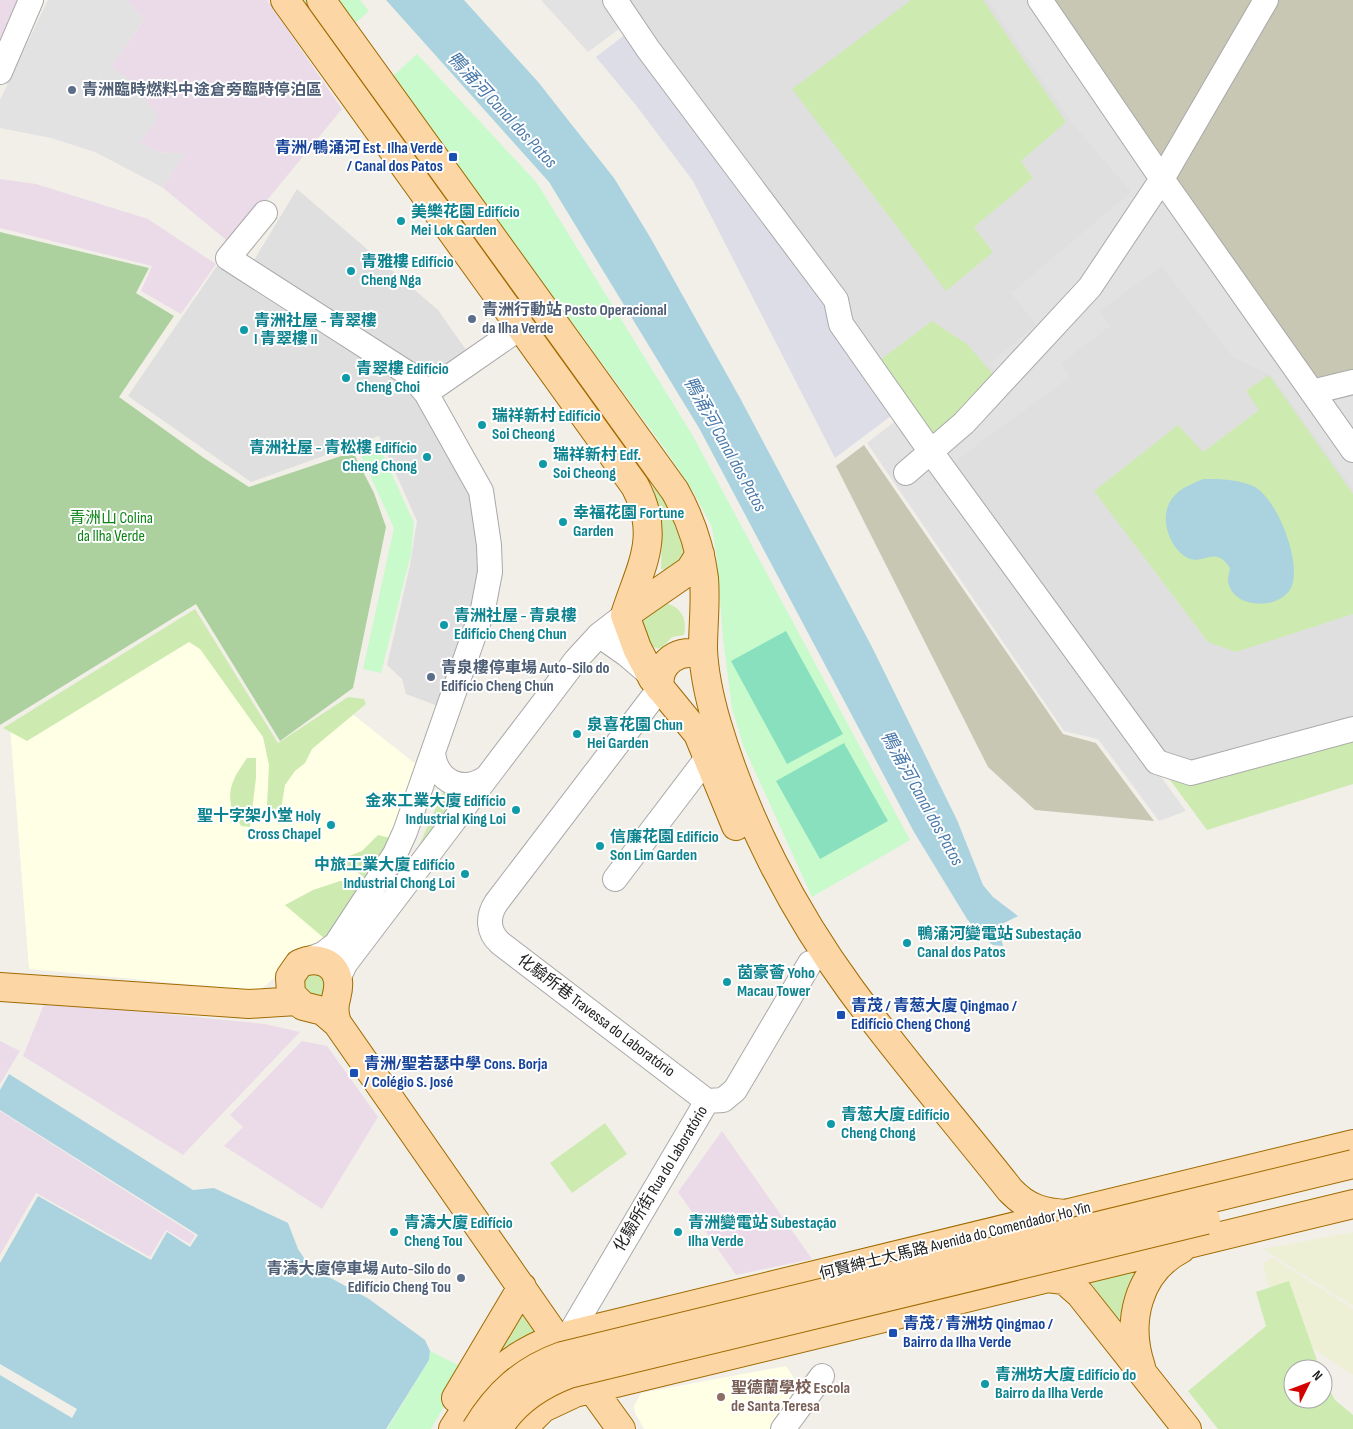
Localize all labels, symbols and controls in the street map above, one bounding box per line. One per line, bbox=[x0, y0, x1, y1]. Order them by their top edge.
water label: 鴨涌河 Canal dos Patos bbox=[443, 48, 562, 173]
place label: 青洲臨時燃料中途倉旁臨時停泊區 bbox=[82, 80, 322, 100]
marker: 青洲臨時燃料中途倉旁臨時停泊區 bbox=[66, 84, 78, 96]
place label: 青洲/鴨涌河 Est. Ilha Verde / Canal dos Patos bbox=[275, 139, 443, 176]
marker: 青洲/鴨涌河 Est. Ilha Verde / Canal dos Patos bbox=[447, 151, 459, 163]
place label: 美樂花園 Edifício Mei Lok Garden bbox=[411, 203, 520, 240]
marker: 美樂花園 Edifício Mei Lok Garden bbox=[395, 215, 407, 227]
place label: 青雅樓 Edifício Cheng Nga bbox=[361, 253, 454, 290]
marker: 青雅樓 Edifício Cheng Nga bbox=[345, 265, 357, 277]
place label: 青洲行動站 Posto Operacional da Ilha Verde bbox=[482, 301, 667, 338]
place label: 青洲社屋 - 青翠樓 I 青翠樓 II bbox=[254, 311, 377, 349]
marker: 青洲行動站 Posto Operacional da Ilha Verde bbox=[466, 313, 478, 325]
marker: 青洲社屋 - 青翠樓 I 青翠樓 II bbox=[238, 324, 250, 336]
place label: 青翠樓 Edifício Cheng Choi bbox=[356, 360, 449, 397]
marker: 青翠樓 Edifício Cheng Choi bbox=[340, 372, 352, 384]
water label: 鴨涌河 Canal dos Patos bbox=[679, 373, 771, 516]
place label: 瑞祥新村 Edifício Soi Cheong bbox=[492, 406, 601, 444]
marker: 瑞祥新村 Edifício Soi Cheong bbox=[476, 419, 488, 431]
place label: 青洲社屋 - 青松樓 Edifício Cheng Chong bbox=[249, 438, 417, 476]
place label: 瑞祥新村 Edf. Soi Cheong bbox=[553, 445, 641, 483]
marker: 青洲社屋 - 青松樓 Edifício Cheng Chong bbox=[421, 451, 433, 463]
marker: 瑞祥新村 Edf. Soi Cheong bbox=[537, 458, 549, 470]
place label: 幸福花園 Fortune Garden bbox=[573, 504, 684, 541]
park label: 青洲山 Colina da Ilha Verde bbox=[69, 509, 153, 546]
marker: 幸福花園 Fortune Garden bbox=[557, 516, 569, 528]
place label: 青洲社屋 - 青泉樓 Edifício Cheng Chun bbox=[454, 606, 577, 644]
marker: 青洲社屋 - 青泉樓 Edifício Cheng Chun bbox=[438, 619, 450, 631]
place label: 青泉樓停車場 Auto-Silo do Edifício Cheng Chun bbox=[441, 659, 609, 696]
marker: 青泉樓停車場 Auto-Silo do Edifício Cheng Chun bbox=[425, 671, 437, 683]
place label: 泉喜花園 Chun Hei Garden bbox=[587, 716, 683, 753]
water label: 鴨涌河 Canal dos Patos bbox=[876, 727, 968, 870]
marker: 泉喜花園 Chun Hei Garden bbox=[571, 728, 583, 740]
place label: 金來工業大廈 Edifício Industrial King Loi bbox=[365, 792, 506, 829]
marker: 金來工業大廈 Edifício Industrial King Loi bbox=[510, 804, 522, 816]
place label: 聖十字架小堂 Holy Cross Chapel bbox=[197, 807, 321, 844]
marker: 聖十字架小堂 Holy Cross Chapel bbox=[325, 819, 337, 831]
place label: 信廉花園 Edifício Son Lim Garden bbox=[610, 828, 719, 865]
marker: 信廉花園 Edifício Son Lim Garden bbox=[594, 840, 606, 852]
place label: 中旅工業大廈 Edifício Industrial Chong Loi bbox=[314, 856, 455, 893]
marker: 中旅工業大廈 Edifício Industrial Chong Loi bbox=[459, 868, 471, 880]
place label: 鴨涌河變電站 Subestação Canal dos Patos bbox=[917, 925, 1082, 962]
marker: 鴨涌河變電站 Subestação Canal dos Patos bbox=[901, 937, 913, 949]
street label: 化驗所巷 Travessa do Laboratório bbox=[514, 951, 678, 1081]
place label: 茵豪薈 Yoho Macau Tower bbox=[737, 963, 815, 1001]
marker: 茵豪薈 Yoho Macau Tower bbox=[721, 976, 733, 988]
place label: 青茂 / 青葱大廈 Qingmao / Edifício Cheng Chong bbox=[851, 997, 1018, 1034]
marker: 青茂 / 青葱大廈 Qingmao / Edifício Cheng Chong bbox=[835, 1009, 847, 1021]
place label: 青洲/聖若瑟中學 Cons. Borja / Colégio S. José bbox=[364, 1055, 548, 1092]
marker: 青洲/聖若瑟中學 Cons. Borja / Colégio S. José bbox=[348, 1067, 360, 1079]
street label: 化驗所街 Rua do Laboratório bbox=[610, 1103, 712, 1255]
place label: 青葱大廈 Edifício Cheng Chong bbox=[841, 1106, 950, 1143]
marker: 青葱大廈 Edifício Cheng Chong bbox=[825, 1118, 837, 1130]
street label: 何賢紳士大馬路 Avenida do Comendador Ho Yin bbox=[817, 1198, 1093, 1284]
place label: 青濤大廈 Edifício Cheng Tou bbox=[404, 1214, 513, 1251]
place label: 青洲變電站 Subestação Ilha Verde bbox=[688, 1214, 837, 1251]
marker: 青濤大廈 Edifício Cheng Tou bbox=[388, 1226, 400, 1238]
marker: 青洲變電站 Subestação Ilha Verde bbox=[672, 1226, 684, 1238]
place label: 青濤大廈停車場 Auto-Silo do Edifício Cheng Tou bbox=[267, 1260, 451, 1297]
marker: 青濤大廈停車場 Auto-Silo do Edifício Cheng Tou bbox=[455, 1272, 467, 1284]
place label: 青茂 / 青洲坊 Qingmao / Bairro da Ilha Verde bbox=[903, 1315, 1054, 1352]
marker: 青茂 / 青洲坊 Qingmao / Bairro da Ilha Verde bbox=[887, 1327, 899, 1339]
north arrow bbox=[1283, 1359, 1333, 1409]
place label: 青洲坊大廈 Edifício do Bairro da Ilha Verde bbox=[995, 1366, 1136, 1403]
text: N bbox=[1308, 1367, 1326, 1384]
place label: 聖德蘭學校 Escola de Santa Teresa bbox=[731, 1378, 850, 1416]
marker: 青洲坊大廈 Edifício do Bairro da Ilha Verde bbox=[979, 1378, 991, 1390]
marker: 聖德蘭學校 Escola de Santa Teresa bbox=[715, 1391, 727, 1403]

